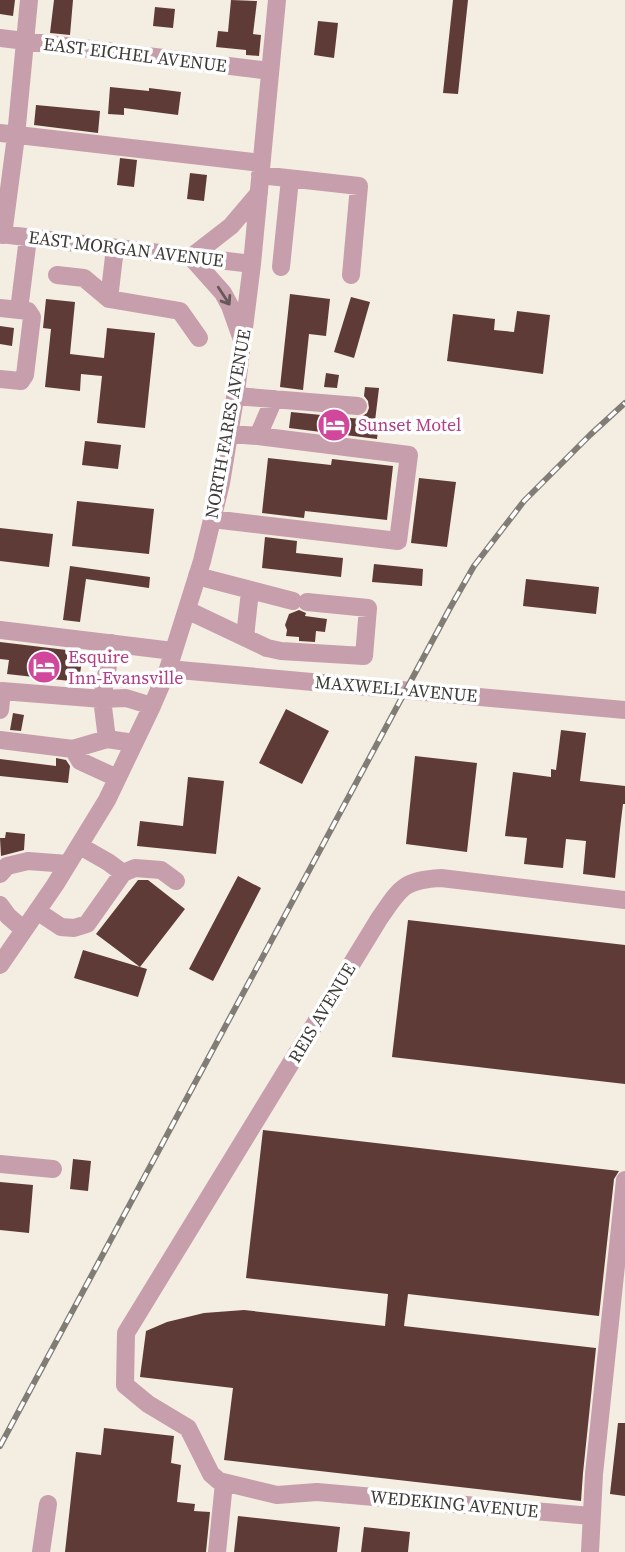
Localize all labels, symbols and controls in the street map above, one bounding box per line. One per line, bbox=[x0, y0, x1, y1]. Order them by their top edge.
street label: EAST EICHEL AVENUE bbox=[42, 31, 228, 78]
street label: EAST MORGAN AVENUE bbox=[27, 224, 225, 273]
one-way arrow bbox=[216, 286, 231, 305]
street label: NORTH FARES AVENUE bbox=[199, 327, 257, 521]
hotel icon: Sunset Motel bbox=[315, 406, 353, 444]
place label: Sunset Motel bbox=[358, 412, 461, 437]
place label: Esquire Inn-Evansville bbox=[68, 644, 184, 690]
hotel icon: Esquire Inn-Evansville bbox=[25, 648, 63, 686]
street label: MAXWELL AVENUE bbox=[314, 669, 478, 708]
street label: REIS AVENUE bbox=[282, 958, 361, 1067]
street label: WEDEKING AVENUE bbox=[369, 1484, 539, 1523]

